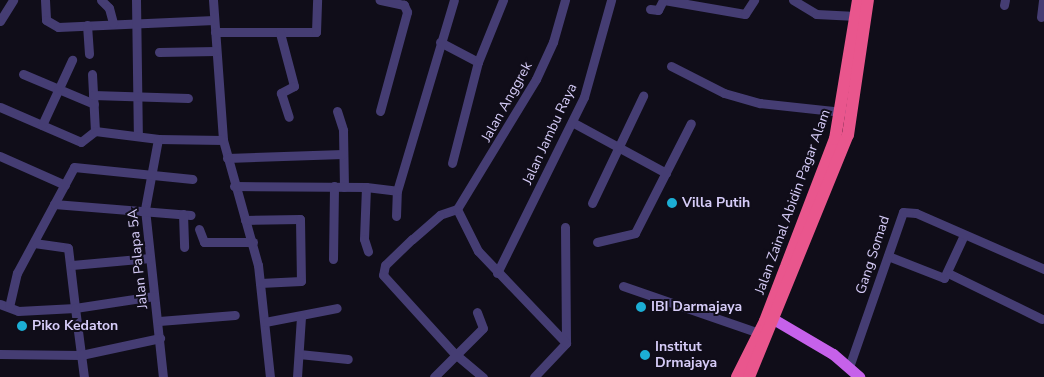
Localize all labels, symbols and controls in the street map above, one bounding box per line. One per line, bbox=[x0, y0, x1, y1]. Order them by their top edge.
street label: Jalan Anggrek bbox=[478, 59, 536, 145]
street label: Jalan Jambu Raya bbox=[519, 81, 581, 187]
street label: Jalan Zainal Abidin Pagar Alam bbox=[752, 107, 834, 297]
place label: Villa Putih bbox=[682, 195, 750, 211]
marker: Villa Putih bbox=[666, 197, 678, 209]
street label: Jalan Palapa 5A bbox=[124, 208, 152, 310]
street label: Gang Somad bbox=[852, 214, 894, 296]
place label: IBI Darmajaya bbox=[651, 299, 742, 315]
marker: IBI Darmajaya bbox=[635, 301, 647, 313]
place label: Piko Kedaton bbox=[32, 318, 118, 334]
marker: Piko Kedaton bbox=[16, 320, 28, 332]
place label: Institut Drmajaya bbox=[655, 339, 717, 372]
marker: Institut Drmajaya bbox=[639, 349, 651, 361]

